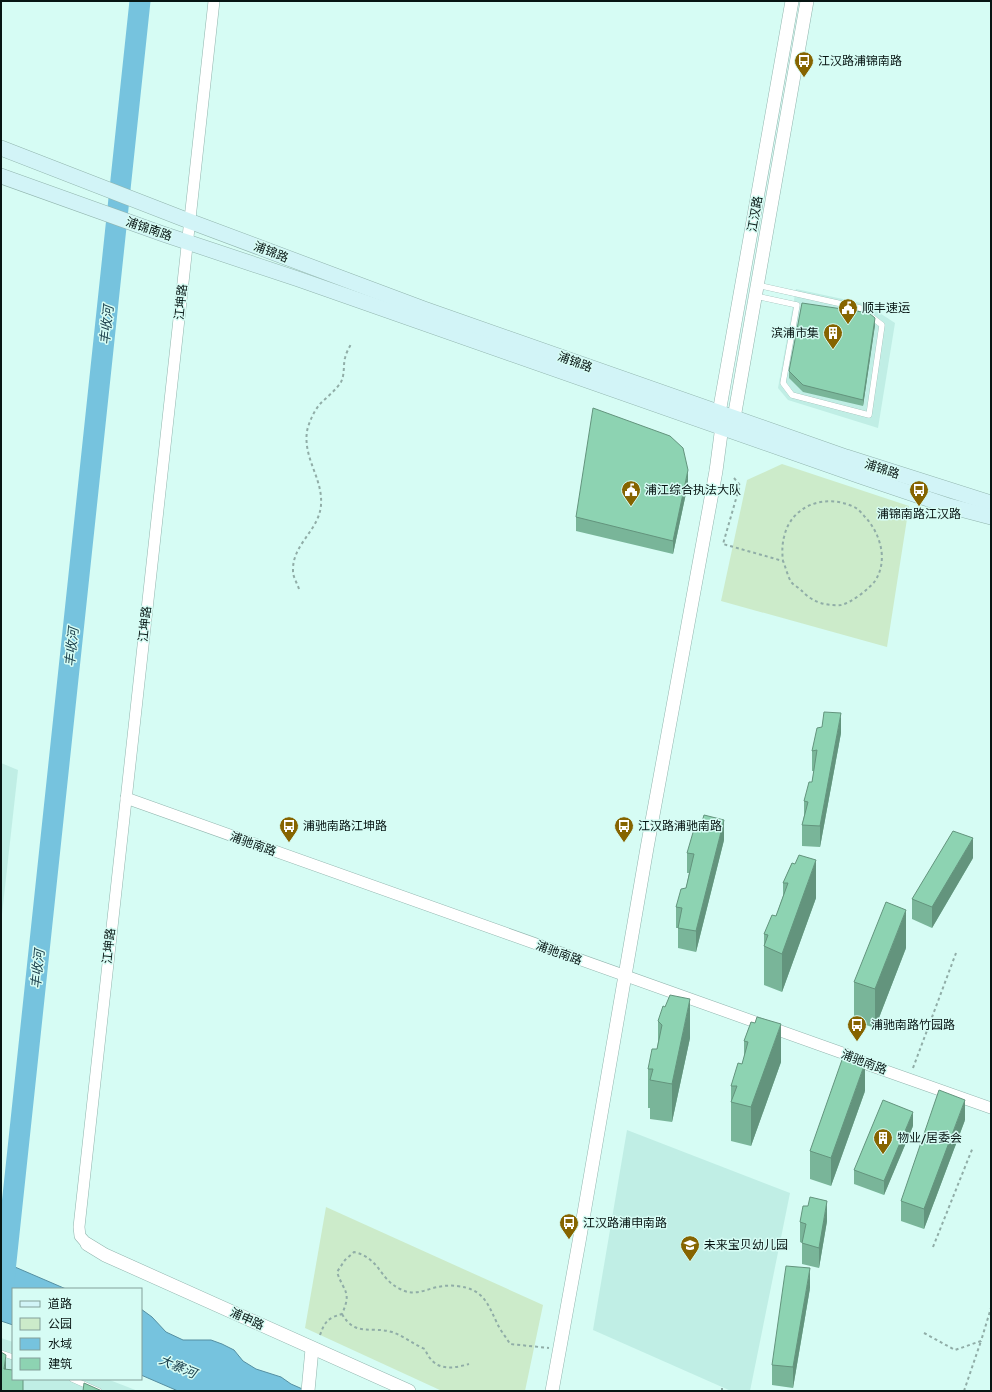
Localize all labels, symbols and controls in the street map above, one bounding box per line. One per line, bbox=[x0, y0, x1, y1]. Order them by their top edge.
bus stop icon: 江汉路浦锦南路 bbox=[793, 50, 815, 78]
place label: 江汉路浦锦南路 bbox=[818, 54, 902, 69]
street label: 江汉路 bbox=[745, 195, 766, 233]
street label: 浦锦南路 bbox=[124, 215, 174, 244]
street label: 浦锦路 bbox=[251, 239, 290, 266]
street label: 江坤路 bbox=[172, 283, 191, 321]
public building icon: 顺丰速运 bbox=[837, 297, 859, 325]
place label: 顺丰速运 bbox=[862, 301, 910, 316]
water label: 丰收河 bbox=[97, 302, 117, 345]
building icon: 滨浦市集 bbox=[822, 322, 844, 350]
place label: 滨浦市集 bbox=[771, 326, 819, 341]
street label: 浦锦路 bbox=[555, 349, 594, 376]
street label: 浦锦路 bbox=[862, 457, 901, 482]
public building icon: 浦江综合执法大队 bbox=[620, 479, 642, 507]
bus stop icon: 浦锦南路江汉路 bbox=[908, 479, 930, 507]
place label: 浦江综合执法大队 bbox=[645, 483, 741, 498]
place label: 浦锦南路江汉路 bbox=[877, 507, 961, 522]
street label: 江坤路 bbox=[136, 605, 155, 643]
water label: 丰收河 bbox=[62, 624, 82, 667]
bus stop icon: 浦驰南路江坤路 bbox=[278, 815, 300, 843]
bus stop icon: 江汉路浦驰南路 bbox=[613, 815, 635, 843]
place label: 浦驰南路江坤路 bbox=[303, 819, 387, 834]
place label: 江汉路浦驰南路 bbox=[638, 819, 722, 834]
street label: 浦驰南路 bbox=[228, 829, 278, 860]
street label: 江坤路 bbox=[100, 927, 119, 965]
street label: 浦驰南路 bbox=[534, 938, 584, 969]
water label: 丰收河 bbox=[28, 946, 48, 989]
bus stop icon: 浦驰南路竹园路 bbox=[846, 1014, 868, 1042]
place label: 浦驰南路竹园路 bbox=[871, 1018, 955, 1033]
street label: 浦驰南路 bbox=[839, 1047, 889, 1078]
building icon: 物业/居委会 bbox=[872, 1127, 894, 1155]
place label: 物业/居委会 bbox=[897, 1131, 962, 1146]
bus stop icon: 江汉路浦申南路 bbox=[558, 1212, 580, 1240]
place label: 江汉路浦申南路 bbox=[583, 1216, 667, 1231]
school or university icon: 未来宝贝幼儿园 bbox=[679, 1234, 701, 1262]
place label: 未来宝贝幼儿园 bbox=[704, 1238, 788, 1253]
legend bbox=[12, 1288, 142, 1380]
text: 道路 bbox=[48, 1297, 72, 1312]
street label: 浦申路 bbox=[227, 1305, 266, 1334]
text: 公园 bbox=[48, 1317, 72, 1332]
text: 水域 bbox=[48, 1337, 72, 1352]
water label: 大寨河 bbox=[157, 1352, 201, 1383]
text: 建筑 bbox=[48, 1357, 72, 1372]

